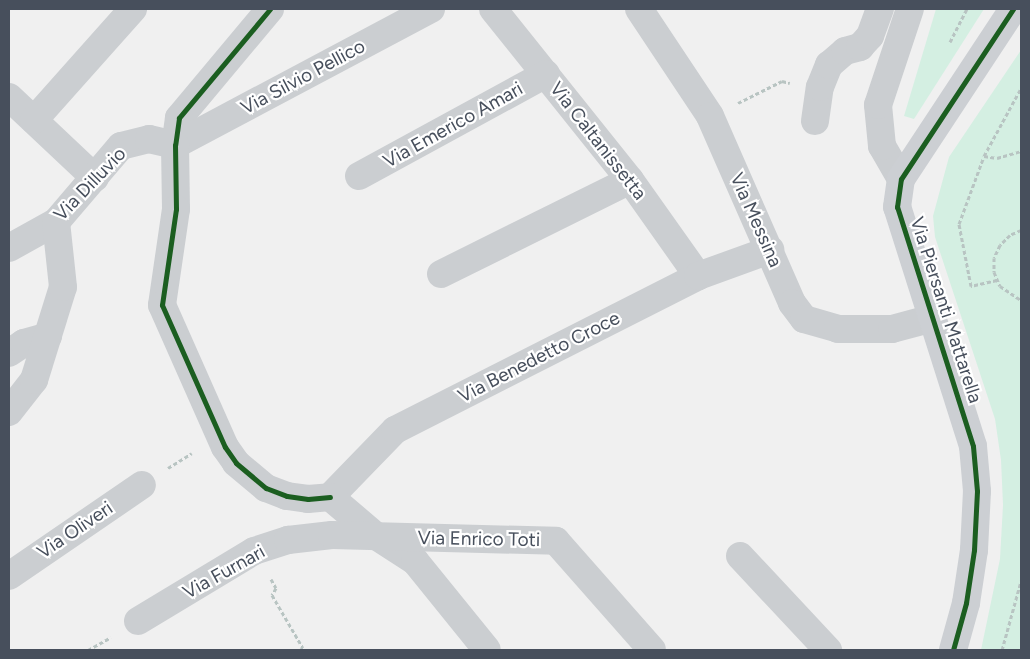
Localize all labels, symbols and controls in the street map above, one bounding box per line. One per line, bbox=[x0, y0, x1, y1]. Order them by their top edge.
street label: Via Silvio Pellico bbox=[237, 35, 369, 119]
street label: Via Emerico Amari bbox=[379, 77, 527, 173]
street label: Via Caltanissetta bbox=[545, 77, 651, 205]
street label: Via Dilluvio bbox=[49, 142, 131, 226]
street label: Via Messina bbox=[725, 169, 787, 271]
street label: Via Piersanti Mattarella bbox=[905, 214, 987, 406]
street label: Via Benedetto Croce bbox=[454, 306, 624, 408]
street label: Via Oliveri bbox=[33, 496, 117, 564]
street label: Via Enrico Toti bbox=[418, 527, 540, 551]
street label: Via Furnari bbox=[179, 540, 269, 604]

